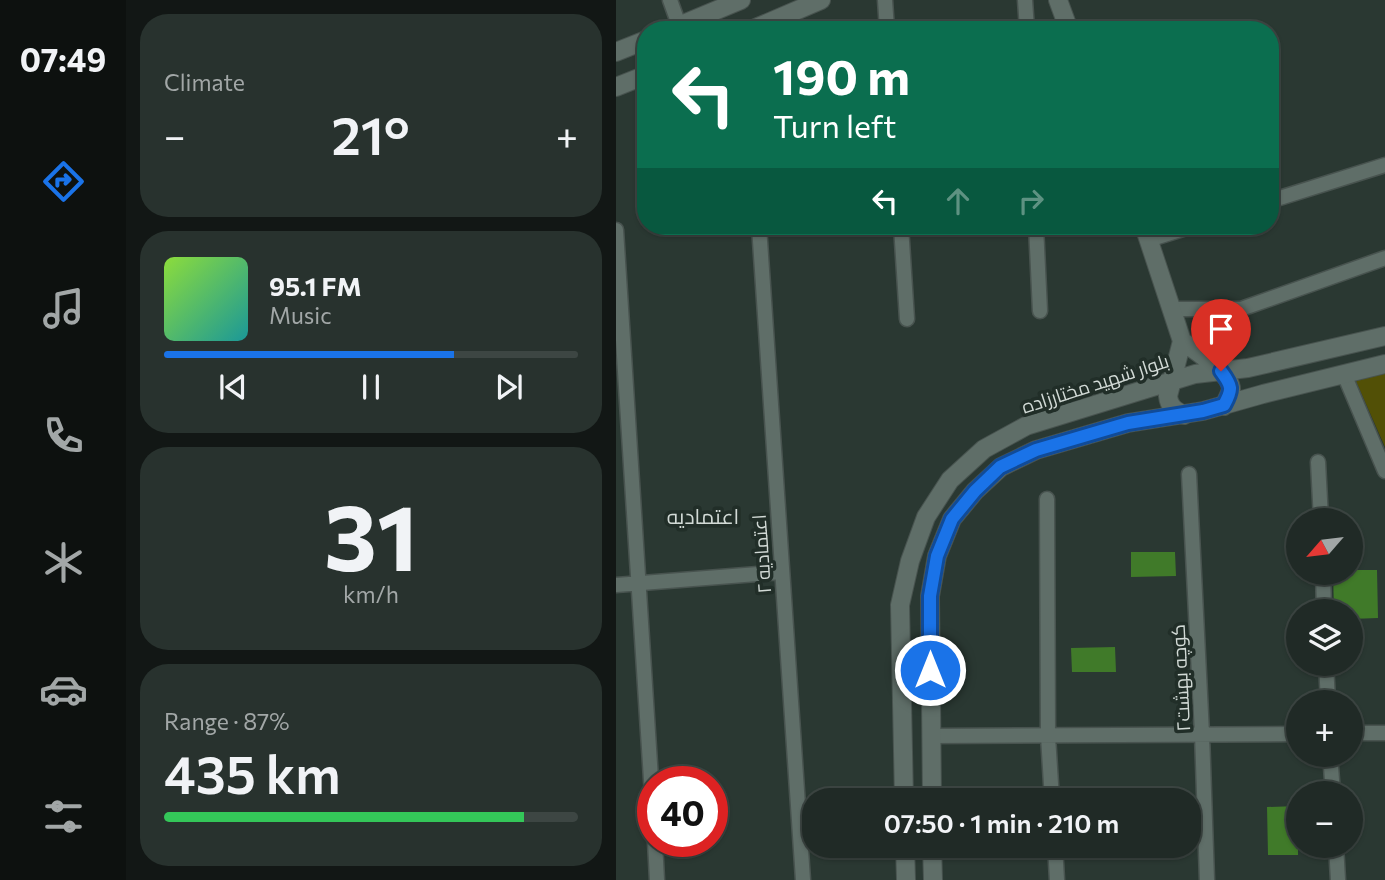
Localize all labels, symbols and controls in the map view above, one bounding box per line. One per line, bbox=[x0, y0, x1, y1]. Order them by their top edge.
text: 07:49 bbox=[20, 39, 106, 79]
text: 190 m bbox=[773, 45, 910, 105]
icon: left bbox=[658, 49, 749, 140]
text: Climate bbox=[164, 68, 245, 96]
text: 21° bbox=[331, 102, 410, 166]
text: Turn left bbox=[773, 105, 897, 145]
text: − bbox=[164, 111, 186, 158]
text: + bbox=[556, 111, 578, 158]
icon: directions bbox=[39, 157, 88, 206]
icon: left bbox=[866, 182, 904, 220]
icon: ahead bbox=[939, 182, 977, 220]
icon: right bbox=[1012, 182, 1050, 220]
text: 95.1 FM bbox=[269, 270, 362, 301]
icon: music bbox=[39, 284, 88, 333]
pin bbox=[1191, 299, 1251, 371]
text: Music bbox=[269, 301, 332, 329]
icon: arrive bbox=[1202, 310, 1240, 348]
street label: بلوار شهید مختارزاده bbox=[1018, 348, 1172, 419]
icon: previous bbox=[214, 368, 252, 406]
icon: pause bbox=[352, 368, 390, 406]
icon: next bbox=[490, 368, 528, 406]
icon: phone bbox=[39, 411, 88, 460]
text: 31 bbox=[324, 478, 418, 590]
district label: اعتمادیه bbox=[667, 503, 739, 528]
north arrow bbox=[1286, 508, 1363, 584]
map controls bbox=[1286, 508, 1363, 858]
street label: اعتمادیه ۲ bbox=[747, 514, 775, 594]
icon: climate bbox=[39, 538, 88, 587]
text: km/h bbox=[343, 580, 399, 608]
button: layers bbox=[1286, 599, 1363, 676]
street label: کوچه بهشت۲ bbox=[1166, 624, 1196, 732]
position arrow bbox=[893, 633, 967, 707]
icon: car bbox=[39, 665, 88, 714]
button: + bbox=[1286, 690, 1363, 767]
text: Range · 87% bbox=[164, 707, 289, 735]
text: 435 km bbox=[164, 741, 341, 805]
speed limit sign: 40 bbox=[637, 766, 728, 857]
button: − bbox=[1286, 781, 1363, 858]
icon: filters bbox=[39, 792, 88, 841]
text: 07:50 · 1 min · 210 m bbox=[884, 807, 1119, 838]

